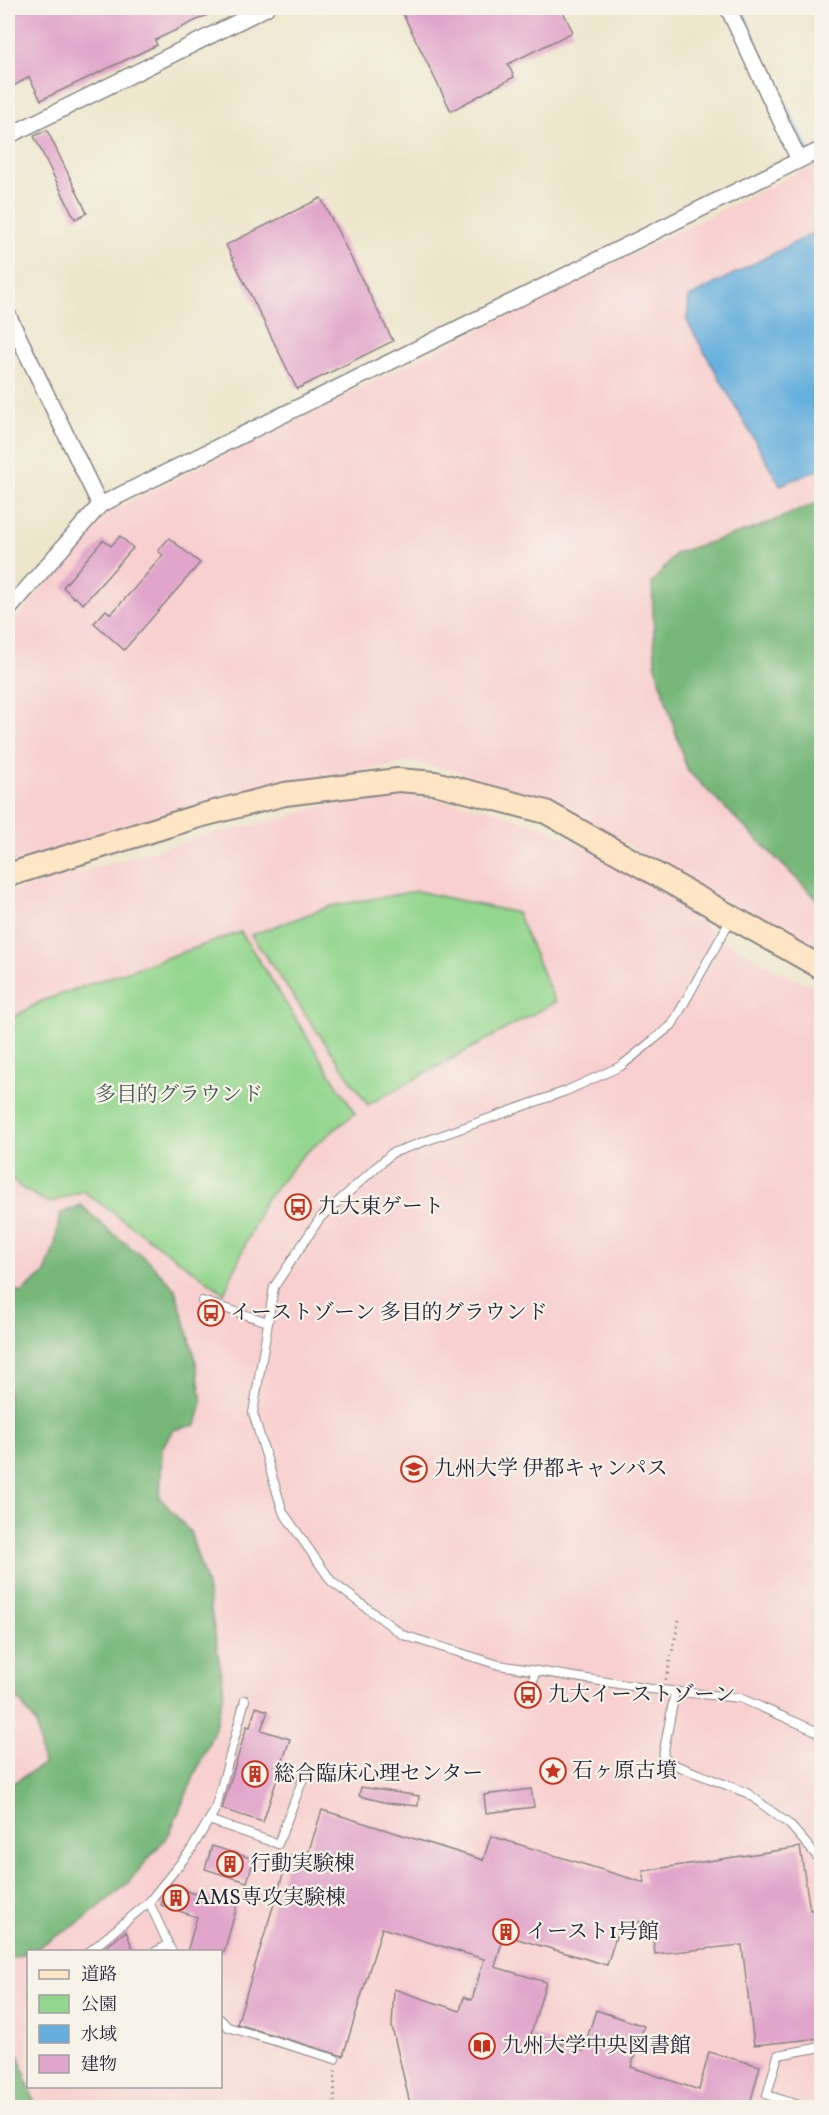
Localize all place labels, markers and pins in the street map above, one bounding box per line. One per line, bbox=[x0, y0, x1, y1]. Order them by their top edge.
bus stop icon: 九大東ゲート bbox=[283, 1192, 313, 1222]
place label: 九大東ゲート bbox=[318, 1193, 444, 1222]
bus stop icon: イーストゾーン 多目的グラウンド bbox=[196, 1298, 226, 1328]
place label: イーストゾーン 多目的グラウンド bbox=[230, 1299, 548, 1328]
school or university icon: 九州大学 伊都キャンパス bbox=[399, 1454, 429, 1484]
place label: 九州大学 伊都キャンパス bbox=[434, 1455, 668, 1484]
bus stop icon: 九大イーストゾーン bbox=[513, 1680, 543, 1710]
place label: 九大イーストゾーン bbox=[548, 1681, 736, 1710]
place icon: 石ヶ原古墳 bbox=[538, 1756, 568, 1786]
place label: 石ヶ原古墳 bbox=[572, 1757, 677, 1786]
building icon: 総合臨床心理センター bbox=[240, 1759, 270, 1789]
place label: 総合臨床心理センター bbox=[274, 1760, 483, 1789]
building icon: 行動実験棟 bbox=[215, 1849, 245, 1879]
place label: 行動実験棟 bbox=[250, 1850, 355, 1879]
building icon: AMS専攻実験棟 bbox=[161, 1883, 191, 1913]
place label: AMS専攻実験棟 bbox=[195, 1884, 346, 1913]
building icon: イースト1号館 bbox=[491, 1917, 521, 1947]
place label: イースト1号館 bbox=[526, 1918, 659, 1947]
library icon: 九州大学中央図書館 bbox=[467, 2031, 497, 2061]
place label: 九州大学中央図書館 bbox=[502, 2032, 691, 2061]

